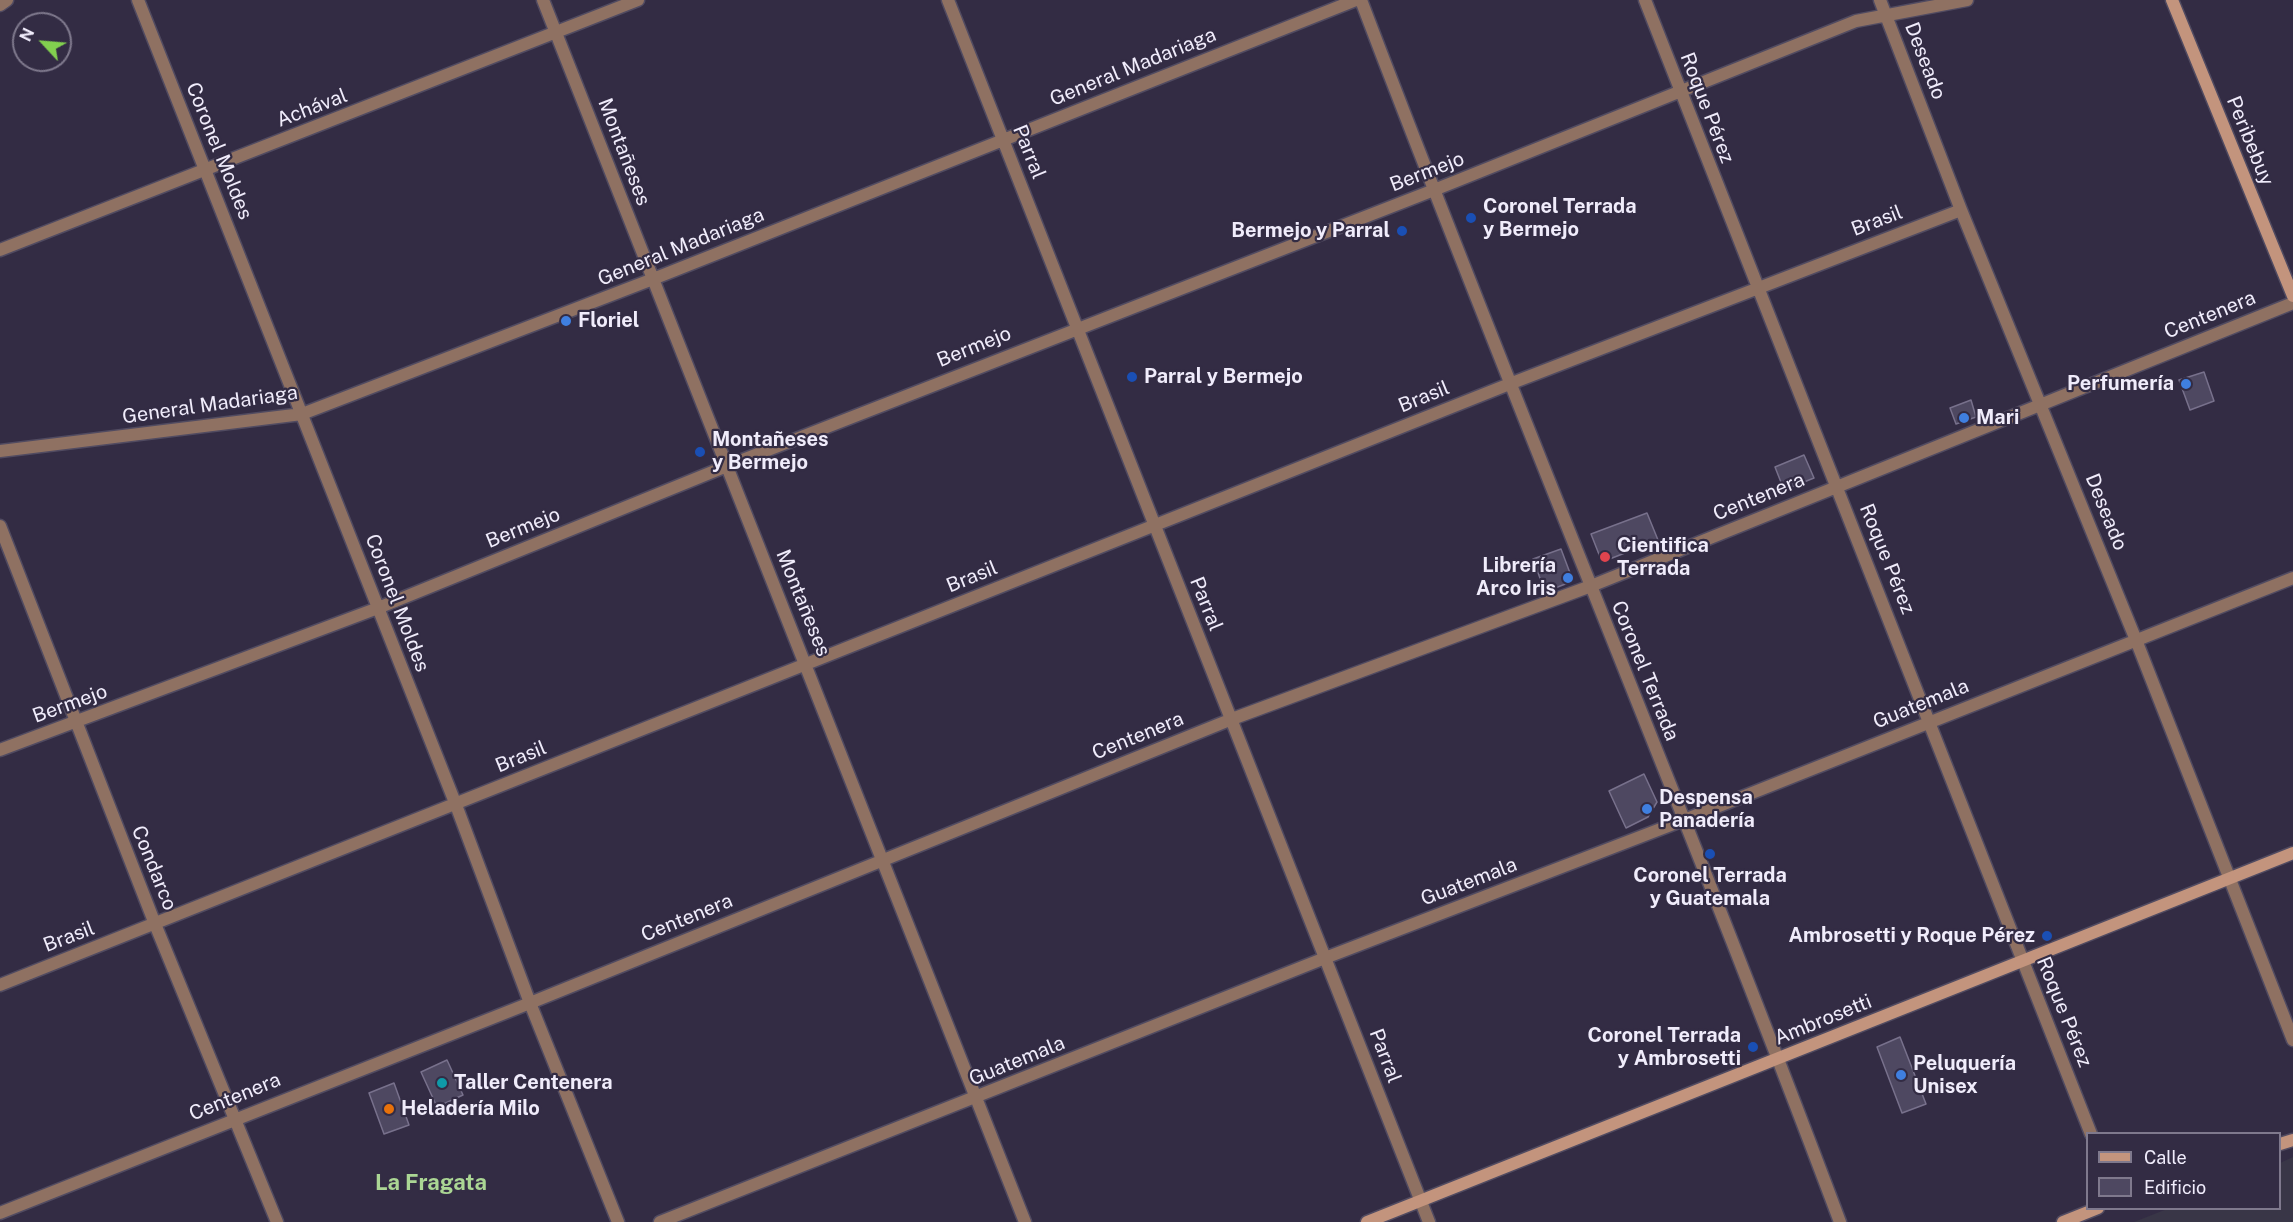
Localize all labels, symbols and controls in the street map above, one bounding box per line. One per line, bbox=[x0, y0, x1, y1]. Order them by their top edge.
north arrow bbox=[12, 12, 72, 72]
street label: Deseado bbox=[1899, 19, 1951, 103]
street label: General Madariaga bbox=[1046, 23, 1220, 111]
text: N bbox=[16, 25, 38, 45]
street label: Roque Pérez bbox=[1675, 49, 1739, 167]
street label: Coronel Moldes bbox=[181, 79, 257, 223]
street label: Achával bbox=[273, 84, 351, 132]
street label: Peribebuy bbox=[2221, 93, 2279, 189]
street label: Montañeses bbox=[593, 95, 655, 209]
street label: Parral bbox=[1007, 122, 1051, 182]
street label: Bermejo bbox=[1386, 147, 1468, 197]
place label: Coronel Terrada y Bermejo bbox=[1483, 195, 1637, 242]
street label: Brasil bbox=[1848, 200, 1906, 242]
street label: General Madariaga bbox=[594, 203, 768, 291]
marker: Coronel Terrada y Bermejo bbox=[1464, 211, 1478, 225]
place label: Bermejo y Parral bbox=[1231, 219, 1390, 243]
marker: Bermejo y Parral bbox=[1395, 224, 1409, 238]
street label: Centenera bbox=[2161, 286, 2259, 344]
place label: Floriel bbox=[578, 309, 639, 333]
marker: Floriel bbox=[559, 314, 573, 328]
street label: Bermejo bbox=[933, 321, 1015, 373]
place label: Parral y Bermejo bbox=[1144, 365, 1303, 389]
marker: Parral y Bermejo bbox=[1125, 370, 1139, 384]
place label: Perfumería bbox=[2067, 372, 2174, 396]
street label: Brasil bbox=[1395, 376, 1453, 418]
marker: Perfumería bbox=[2179, 377, 2193, 391]
street label: General Madariaga bbox=[121, 381, 299, 429]
place label: Mari bbox=[1976, 406, 2019, 430]
marker: Mari bbox=[1957, 411, 1971, 425]
place label: Montañeses y Bermejo bbox=[712, 428, 829, 475]
marker: Montañeses y Bermejo bbox=[693, 445, 707, 459]
street label: Centenera bbox=[1710, 468, 1808, 526]
street label: Deseado bbox=[2080, 470, 2132, 554]
street label: Roque Pérez bbox=[1854, 501, 1920, 617]
street label: Bermejo bbox=[482, 502, 564, 554]
street label: Coronel Moldes bbox=[360, 531, 434, 675]
place label: Cientifica Terrada bbox=[1617, 534, 1709, 581]
street label: Montañeses bbox=[771, 546, 835, 660]
marker: Cientifica Terrada bbox=[1598, 550, 1612, 564]
place label: Librería Arco Iris bbox=[1476, 554, 1556, 601]
street label: Brasil bbox=[943, 556, 1001, 598]
marker: Librería Arco Iris bbox=[1561, 571, 1575, 585]
street label: Parral bbox=[1184, 574, 1228, 634]
street label: Coronel Terrada bbox=[1606, 597, 1684, 745]
street label: Guatemala bbox=[1870, 674, 1972, 734]
street label: Bermejo bbox=[29, 679, 111, 729]
street label: Centenera bbox=[1089, 707, 1187, 765]
street label: Brasil bbox=[492, 736, 550, 778]
place label: Despensa Panadería bbox=[1659, 786, 1755, 833]
marker: Despensa Panadería bbox=[1640, 802, 1654, 816]
street label: Condarco bbox=[126, 822, 182, 914]
marker: Coronel Terrada y Guatemala bbox=[1703, 847, 1717, 861]
street label: Guatemala bbox=[1418, 853, 1520, 911]
place label: Coronel Terrada y Guatemala bbox=[1633, 864, 1787, 911]
street label: Centenera bbox=[638, 889, 736, 947]
street label: Brasil bbox=[40, 916, 98, 958]
place label: Ambrosetti y Roque Pérez bbox=[1789, 924, 2035, 948]
marker: Ambrosetti y Roque Pérez bbox=[2040, 929, 2054, 943]
street label: Roque Pérez bbox=[2031, 954, 2097, 1070]
street label: Ambrosetti bbox=[1771, 990, 1875, 1050]
place label: Coronel Terrada y Ambrosetti bbox=[1587, 1024, 1741, 1071]
street label: Parral bbox=[1364, 1026, 1406, 1086]
street label: Guatemala bbox=[966, 1031, 1068, 1091]
marker: Coronel Terrada y Ambrosetti bbox=[1746, 1040, 1760, 1054]
place label: Peluquería Unisex bbox=[1913, 1052, 2016, 1099]
street label: Centenera bbox=[186, 1068, 284, 1126]
marker: Peluquería Unisex bbox=[1894, 1068, 1908, 1082]
place label: Taller Centenera bbox=[454, 1071, 613, 1095]
marker: Taller Centenera bbox=[435, 1076, 449, 1090]
place label: Heladería Milo bbox=[401, 1097, 540, 1121]
marker: Heladería Milo bbox=[382, 1102, 396, 1116]
legend bbox=[2086, 1132, 2281, 1210]
text: Calle bbox=[2144, 1147, 2187, 1168]
district label: La Fragata bbox=[375, 1170, 487, 1196]
text: Edificio bbox=[2144, 1177, 2206, 1198]

